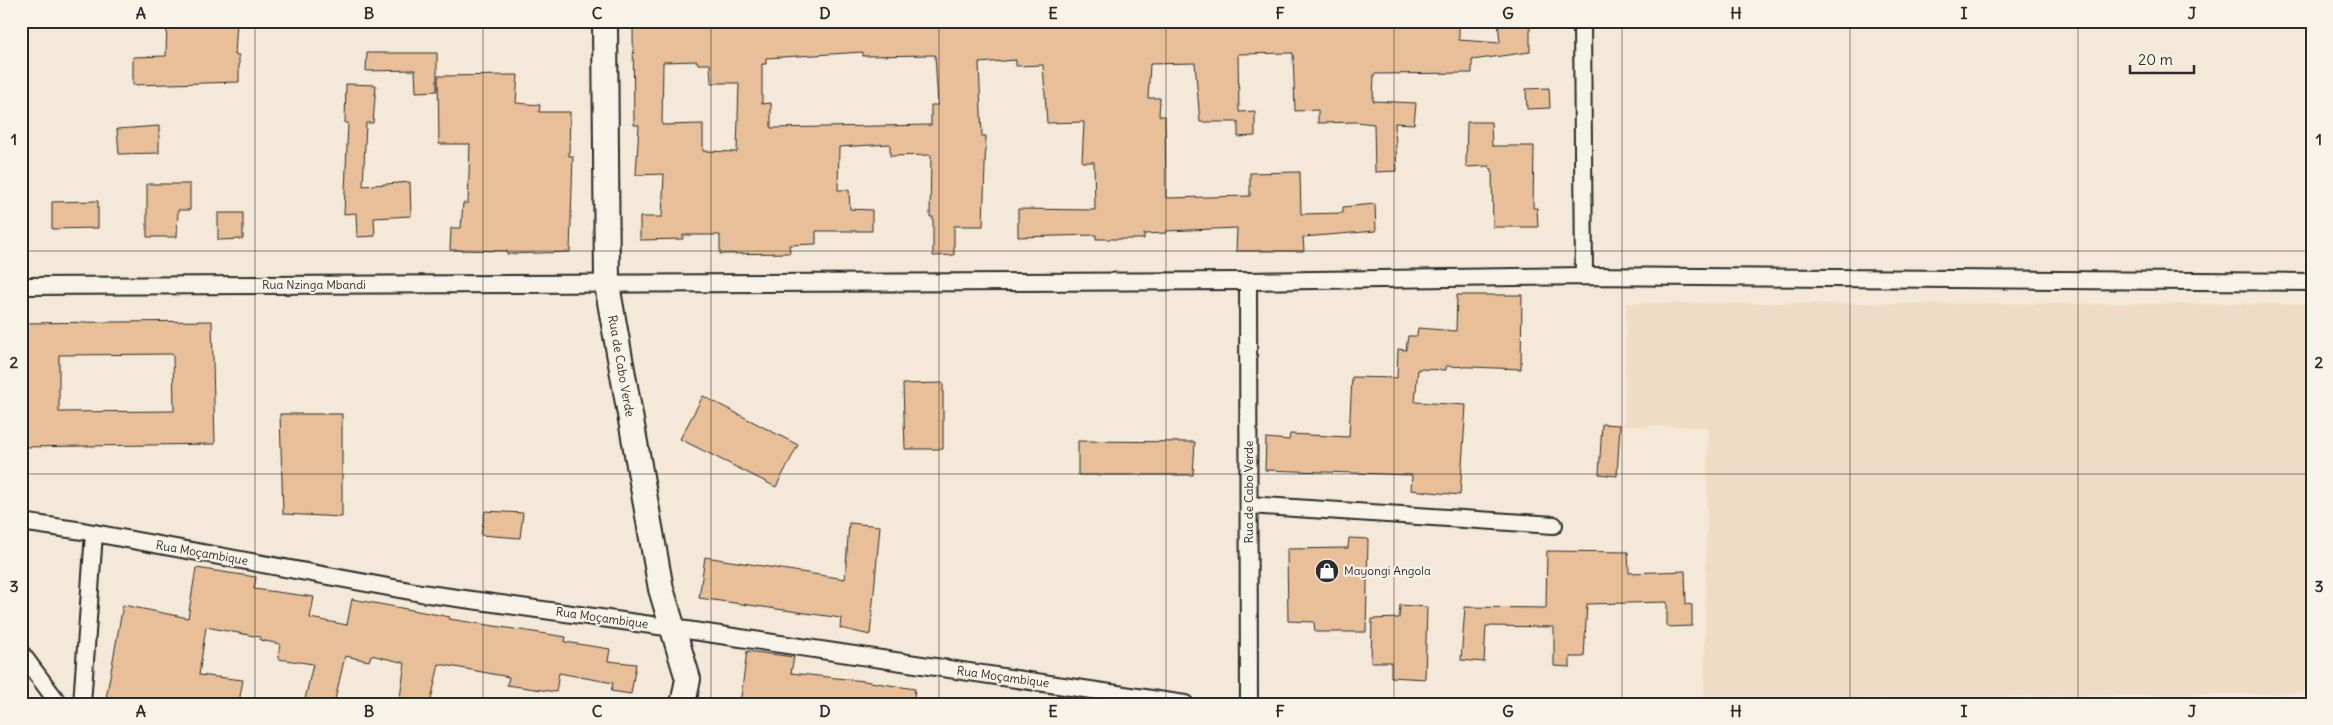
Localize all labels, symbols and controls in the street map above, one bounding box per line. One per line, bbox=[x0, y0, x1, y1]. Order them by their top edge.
text: A bbox=[136, 3, 146, 23]
text: B bbox=[364, 3, 375, 23]
text: C bbox=[592, 3, 603, 23]
text: D bbox=[819, 3, 831, 23]
text: E bbox=[1048, 3, 1058, 23]
text: F bbox=[1275, 3, 1285, 23]
text: G bbox=[1502, 3, 1514, 23]
text: H bbox=[1730, 3, 1742, 23]
text: I bbox=[1961, 3, 1968, 23]
text: J bbox=[2188, 3, 2197, 23]
scale bar bbox=[2130, 42, 2194, 74]
text: 20 m bbox=[2138, 50, 2173, 69]
text: 1 bbox=[11, 129, 17, 149]
text: 1 bbox=[2316, 129, 2322, 149]
street label: Rua Nzinga Mbandi bbox=[262, 277, 366, 292]
street label: Rua de Cabo Verde bbox=[605, 314, 638, 418]
text: 2 bbox=[10, 352, 19, 372]
text: 2 bbox=[2315, 352, 2324, 372]
street label: Rua de Cabo Verde bbox=[1241, 440, 1256, 544]
street label: Rua Moçambique bbox=[155, 537, 249, 568]
shop icon: Mayongi Angola bbox=[1314, 558, 1340, 584]
place label: Mayongi Angola bbox=[1344, 563, 1431, 578]
text: 3 bbox=[9, 576, 19, 596]
text: 3 bbox=[2314, 576, 2324, 596]
street label: Rua Moçambique bbox=[555, 604, 649, 631]
street label: Rua Moçambique bbox=[956, 663, 1050, 690]
text: A bbox=[136, 701, 146, 721]
text: B bbox=[364, 701, 375, 721]
text: C bbox=[592, 701, 603, 721]
text: D bbox=[819, 701, 831, 721]
text: E bbox=[1048, 701, 1058, 721]
text: F bbox=[1275, 701, 1285, 721]
text: G bbox=[1502, 701, 1514, 721]
text: H bbox=[1730, 701, 1742, 721]
text: I bbox=[1961, 701, 1968, 721]
text: J bbox=[2188, 701, 2197, 721]

